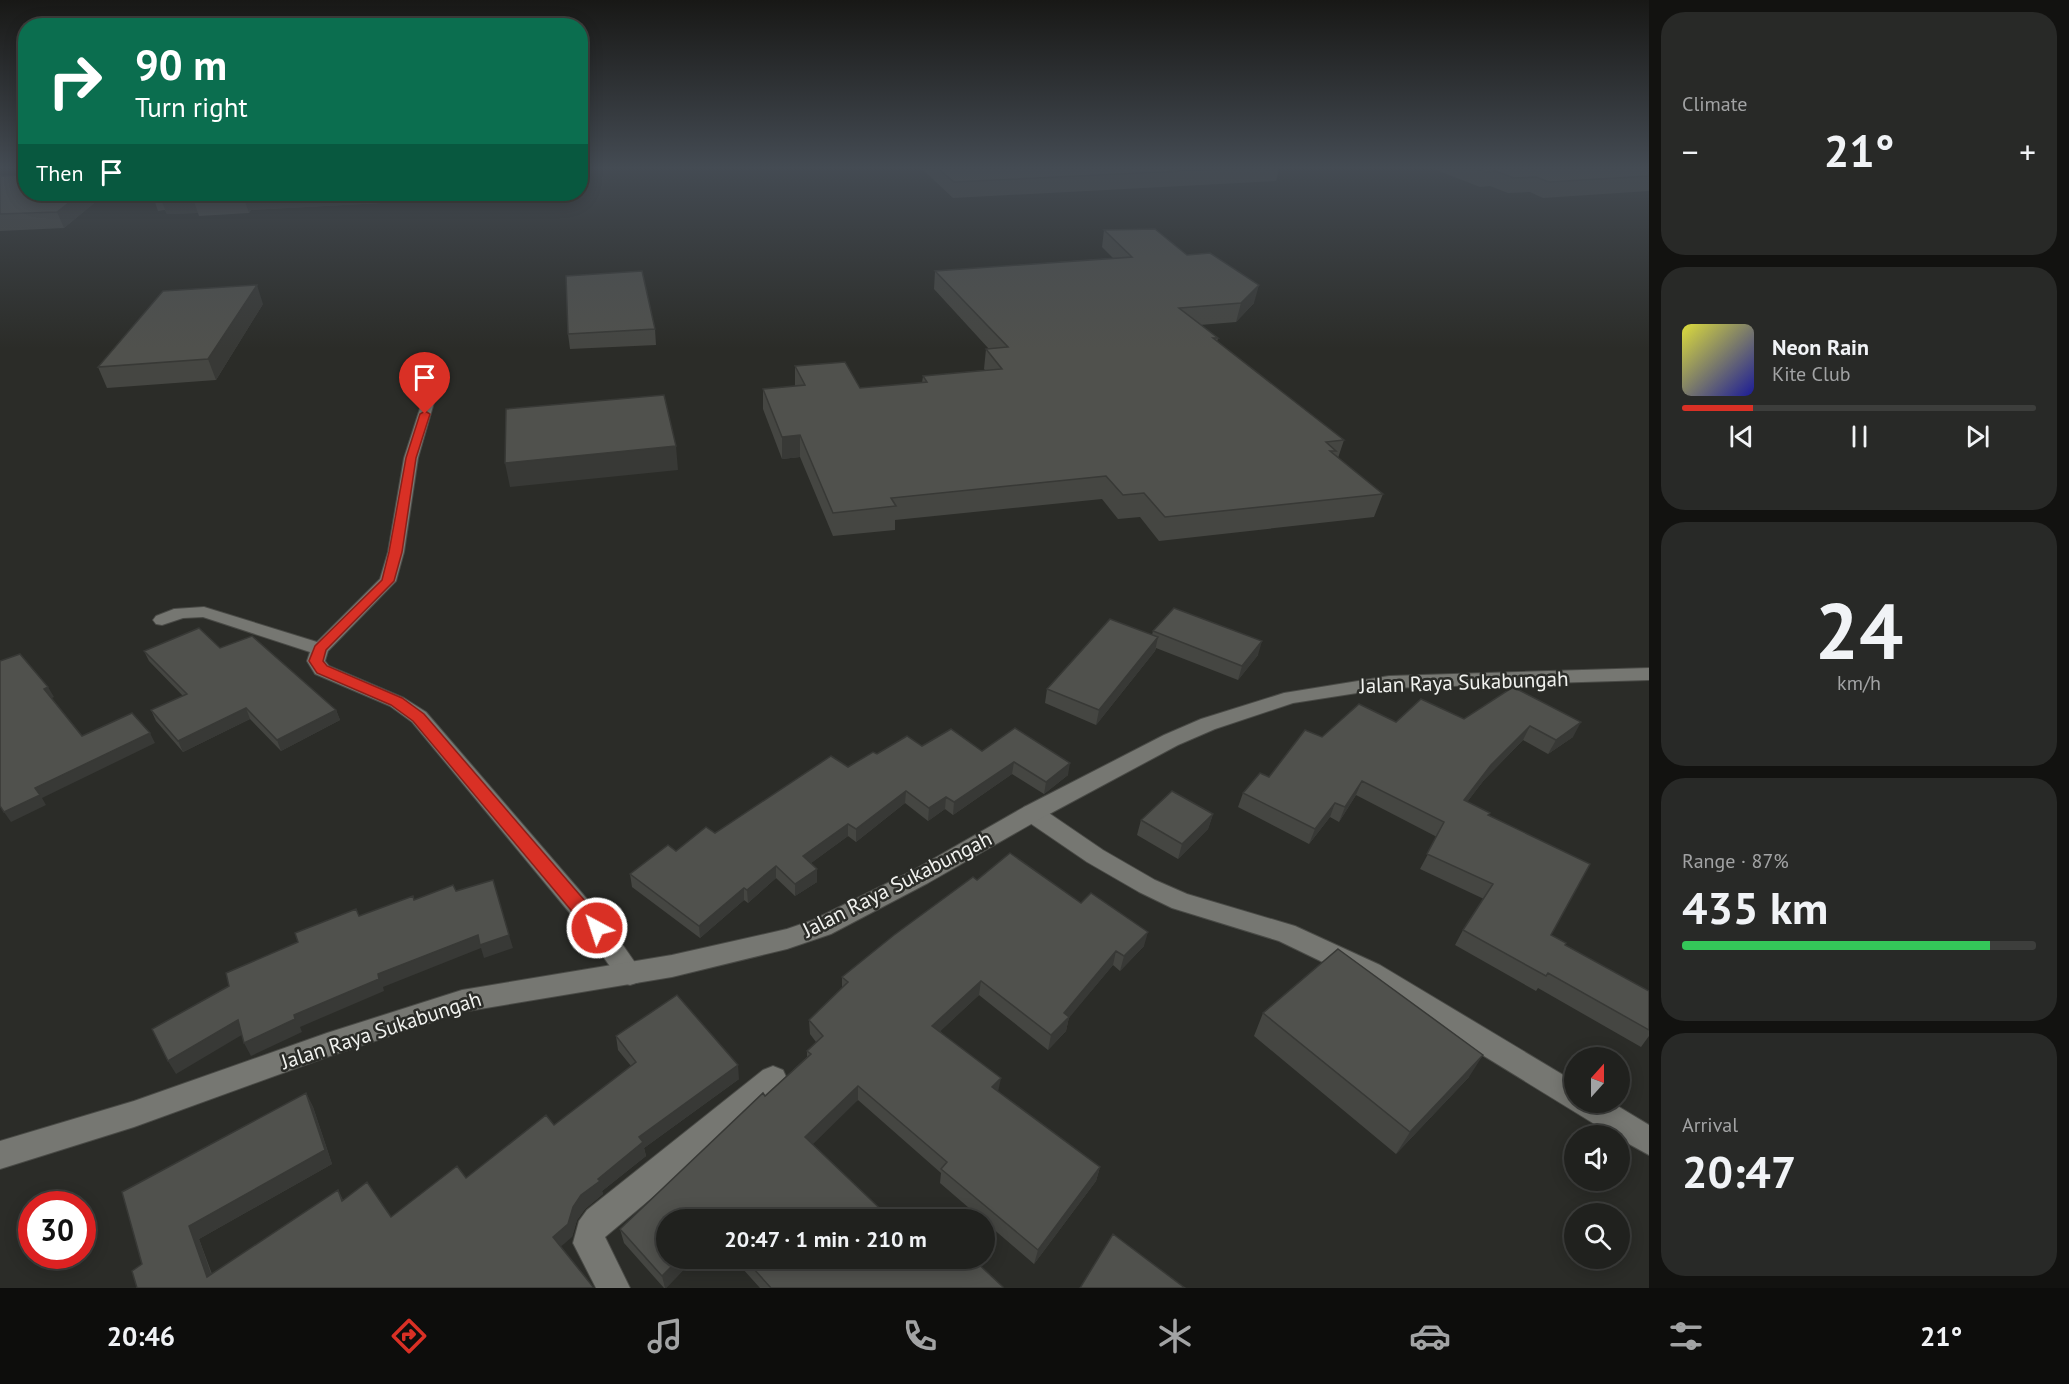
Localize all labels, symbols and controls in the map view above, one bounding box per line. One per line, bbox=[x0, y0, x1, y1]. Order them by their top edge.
text: 90 m bbox=[135, 37, 227, 92]
icon: right bbox=[36, 42, 114, 120]
text: Turn right bbox=[135, 90, 248, 124]
text: Climate bbox=[1682, 91, 1748, 117]
text: 21° bbox=[1824, 121, 1894, 179]
text: − bbox=[1682, 130, 1699, 173]
text: + bbox=[2019, 130, 2036, 173]
icon: arrive bbox=[95, 156, 128, 189]
text: Then bbox=[36, 159, 83, 187]
text: Neon Rain bbox=[1772, 333, 1869, 361]
pin bbox=[399, 352, 450, 414]
icon: arrive bbox=[408, 361, 441, 394]
text: Kite Club bbox=[1772, 361, 1850, 387]
icon: previous bbox=[1725, 420, 1758, 453]
icon: pause bbox=[1843, 420, 1876, 453]
icon: next bbox=[1961, 420, 1994, 453]
text: 24 bbox=[1815, 580, 1903, 681]
street label: Jalan Raya Sukabungah bbox=[1358, 665, 1569, 699]
text: km/h bbox=[1837, 670, 1881, 696]
street label: Jalan Raya Sukabungah bbox=[797, 825, 996, 944]
text: Range · 87% bbox=[1682, 848, 1789, 874]
text: 435 km bbox=[1682, 878, 1828, 936]
position arrow bbox=[565, 896, 629, 960]
street label: Jalan Raya Sukabungah bbox=[277, 985, 485, 1075]
north arrow bbox=[1564, 1047, 1630, 1113]
map controls bbox=[1564, 1047, 1630, 1269]
text: Arrival bbox=[1682, 1112, 1738, 1138]
button: sound bbox=[1564, 1125, 1630, 1191]
text: 20:47 bbox=[1682, 1142, 1796, 1200]
speed limit sign: 30 bbox=[18, 1191, 96, 1269]
button: search bbox=[1564, 1203, 1630, 1269]
text: 20:47 · 1 min · 210 m bbox=[724, 1225, 927, 1253]
icon: directions bbox=[388, 1315, 430, 1357]
icon: music bbox=[644, 1315, 686, 1357]
icon: phone bbox=[899, 1315, 941, 1357]
icon: climate bbox=[1154, 1315, 1196, 1357]
icon: car bbox=[1409, 1315, 1451, 1357]
icon: filters bbox=[1665, 1315, 1707, 1357]
text: 20:46 bbox=[107, 1319, 175, 1353]
text: 21° bbox=[1920, 1319, 1962, 1353]

